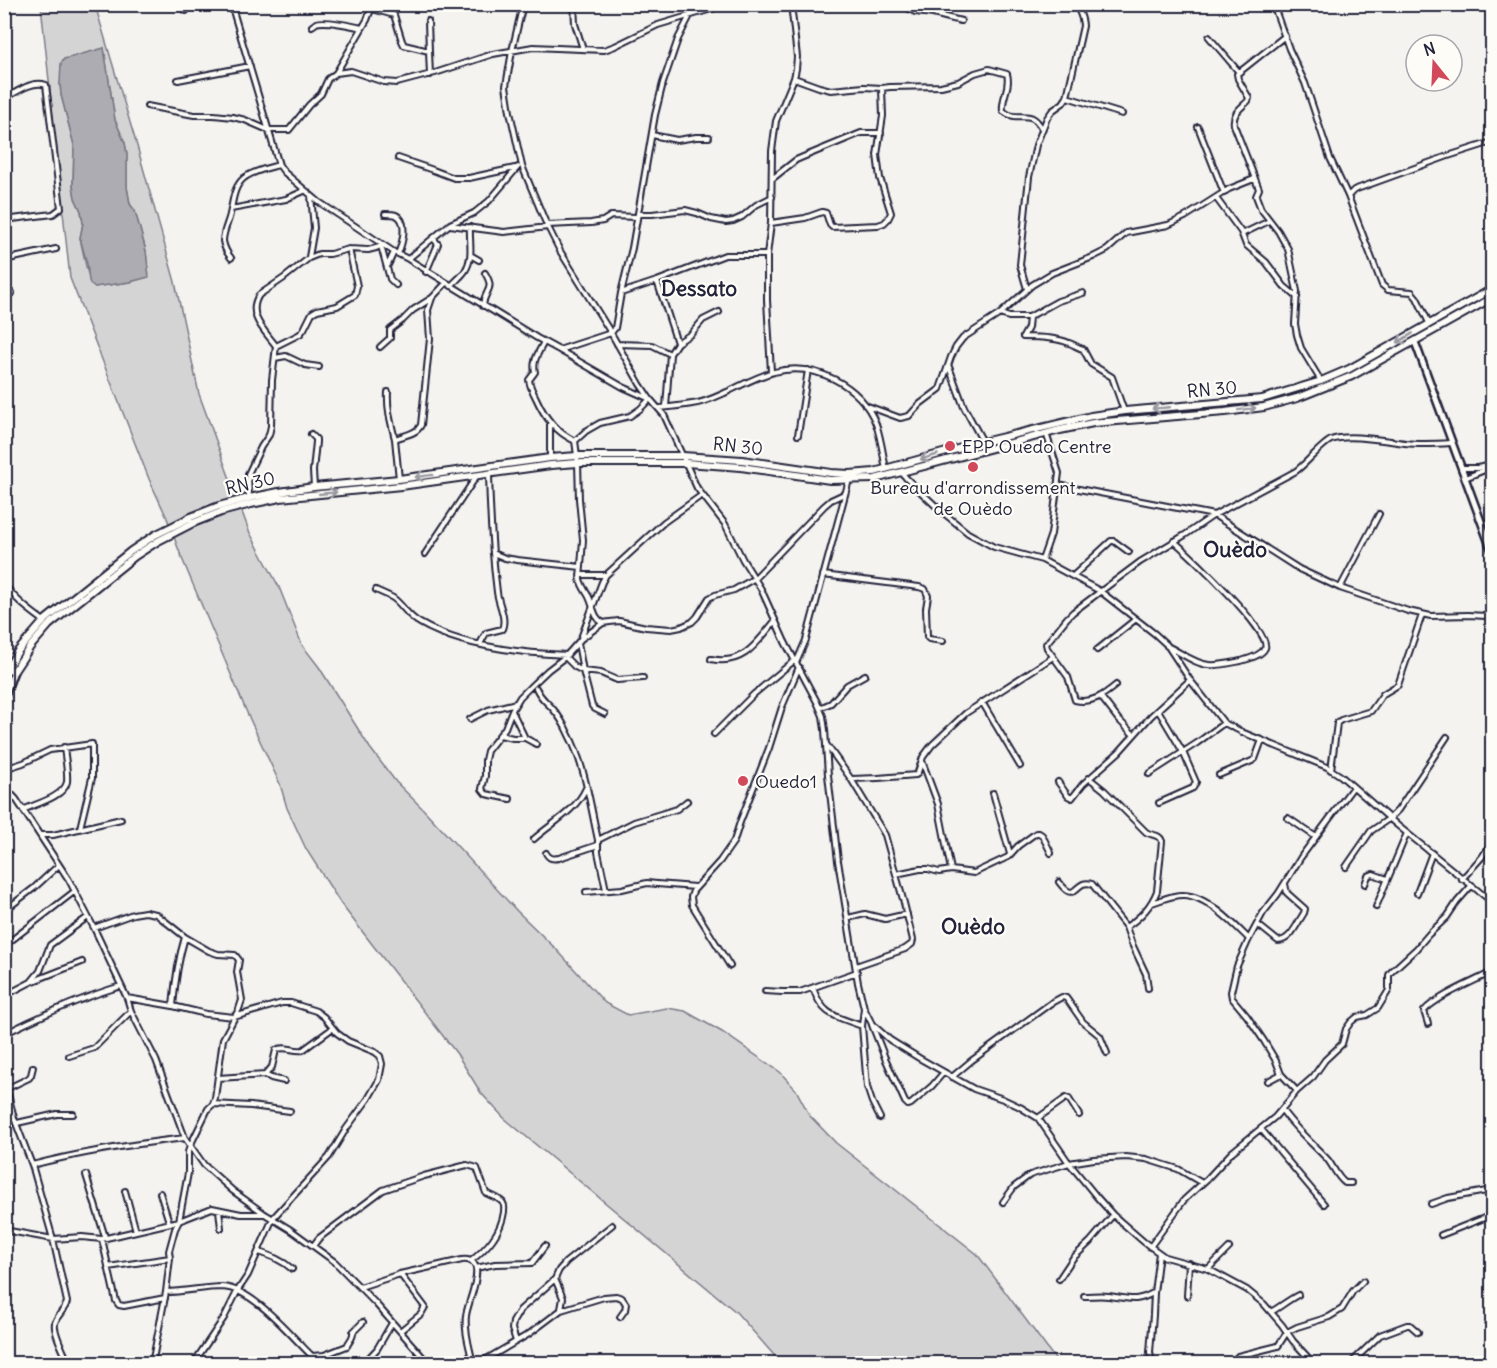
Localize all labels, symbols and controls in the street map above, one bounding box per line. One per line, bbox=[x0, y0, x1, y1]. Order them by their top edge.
north arrow bbox=[1404, 33, 1464, 93]
text: N bbox=[1421, 38, 1438, 60]
district label: Dessato bbox=[661, 275, 737, 302]
one-way arrow bbox=[1397, 332, 1414, 344]
street label: RN 30 bbox=[1186, 375, 1238, 403]
one-way arrow bbox=[1151, 403, 1171, 414]
one-way arrow bbox=[1236, 403, 1256, 414]
street label: RN 30 bbox=[712, 432, 764, 460]
place label: EPP Ouedo Centre bbox=[962, 435, 1111, 458]
marker: EPP Ouedo Centre bbox=[943, 439, 957, 453]
one-way arrow bbox=[920, 452, 939, 463]
marker: Bureau d'arrondissement de Ouèdo bbox=[966, 460, 980, 474]
street label: RN 30 bbox=[223, 466, 277, 500]
one-way arrow bbox=[414, 470, 434, 481]
place label: Bureau d'arrondissement de Ouèdo bbox=[870, 476, 1076, 520]
one-way arrow bbox=[317, 487, 337, 498]
district label: Ouèdo bbox=[1203, 536, 1267, 563]
place label: Ouedo1 bbox=[755, 770, 817, 793]
marker: Ouedo1 bbox=[736, 774, 750, 788]
district label: Ouèdo bbox=[941, 913, 1005, 940]

